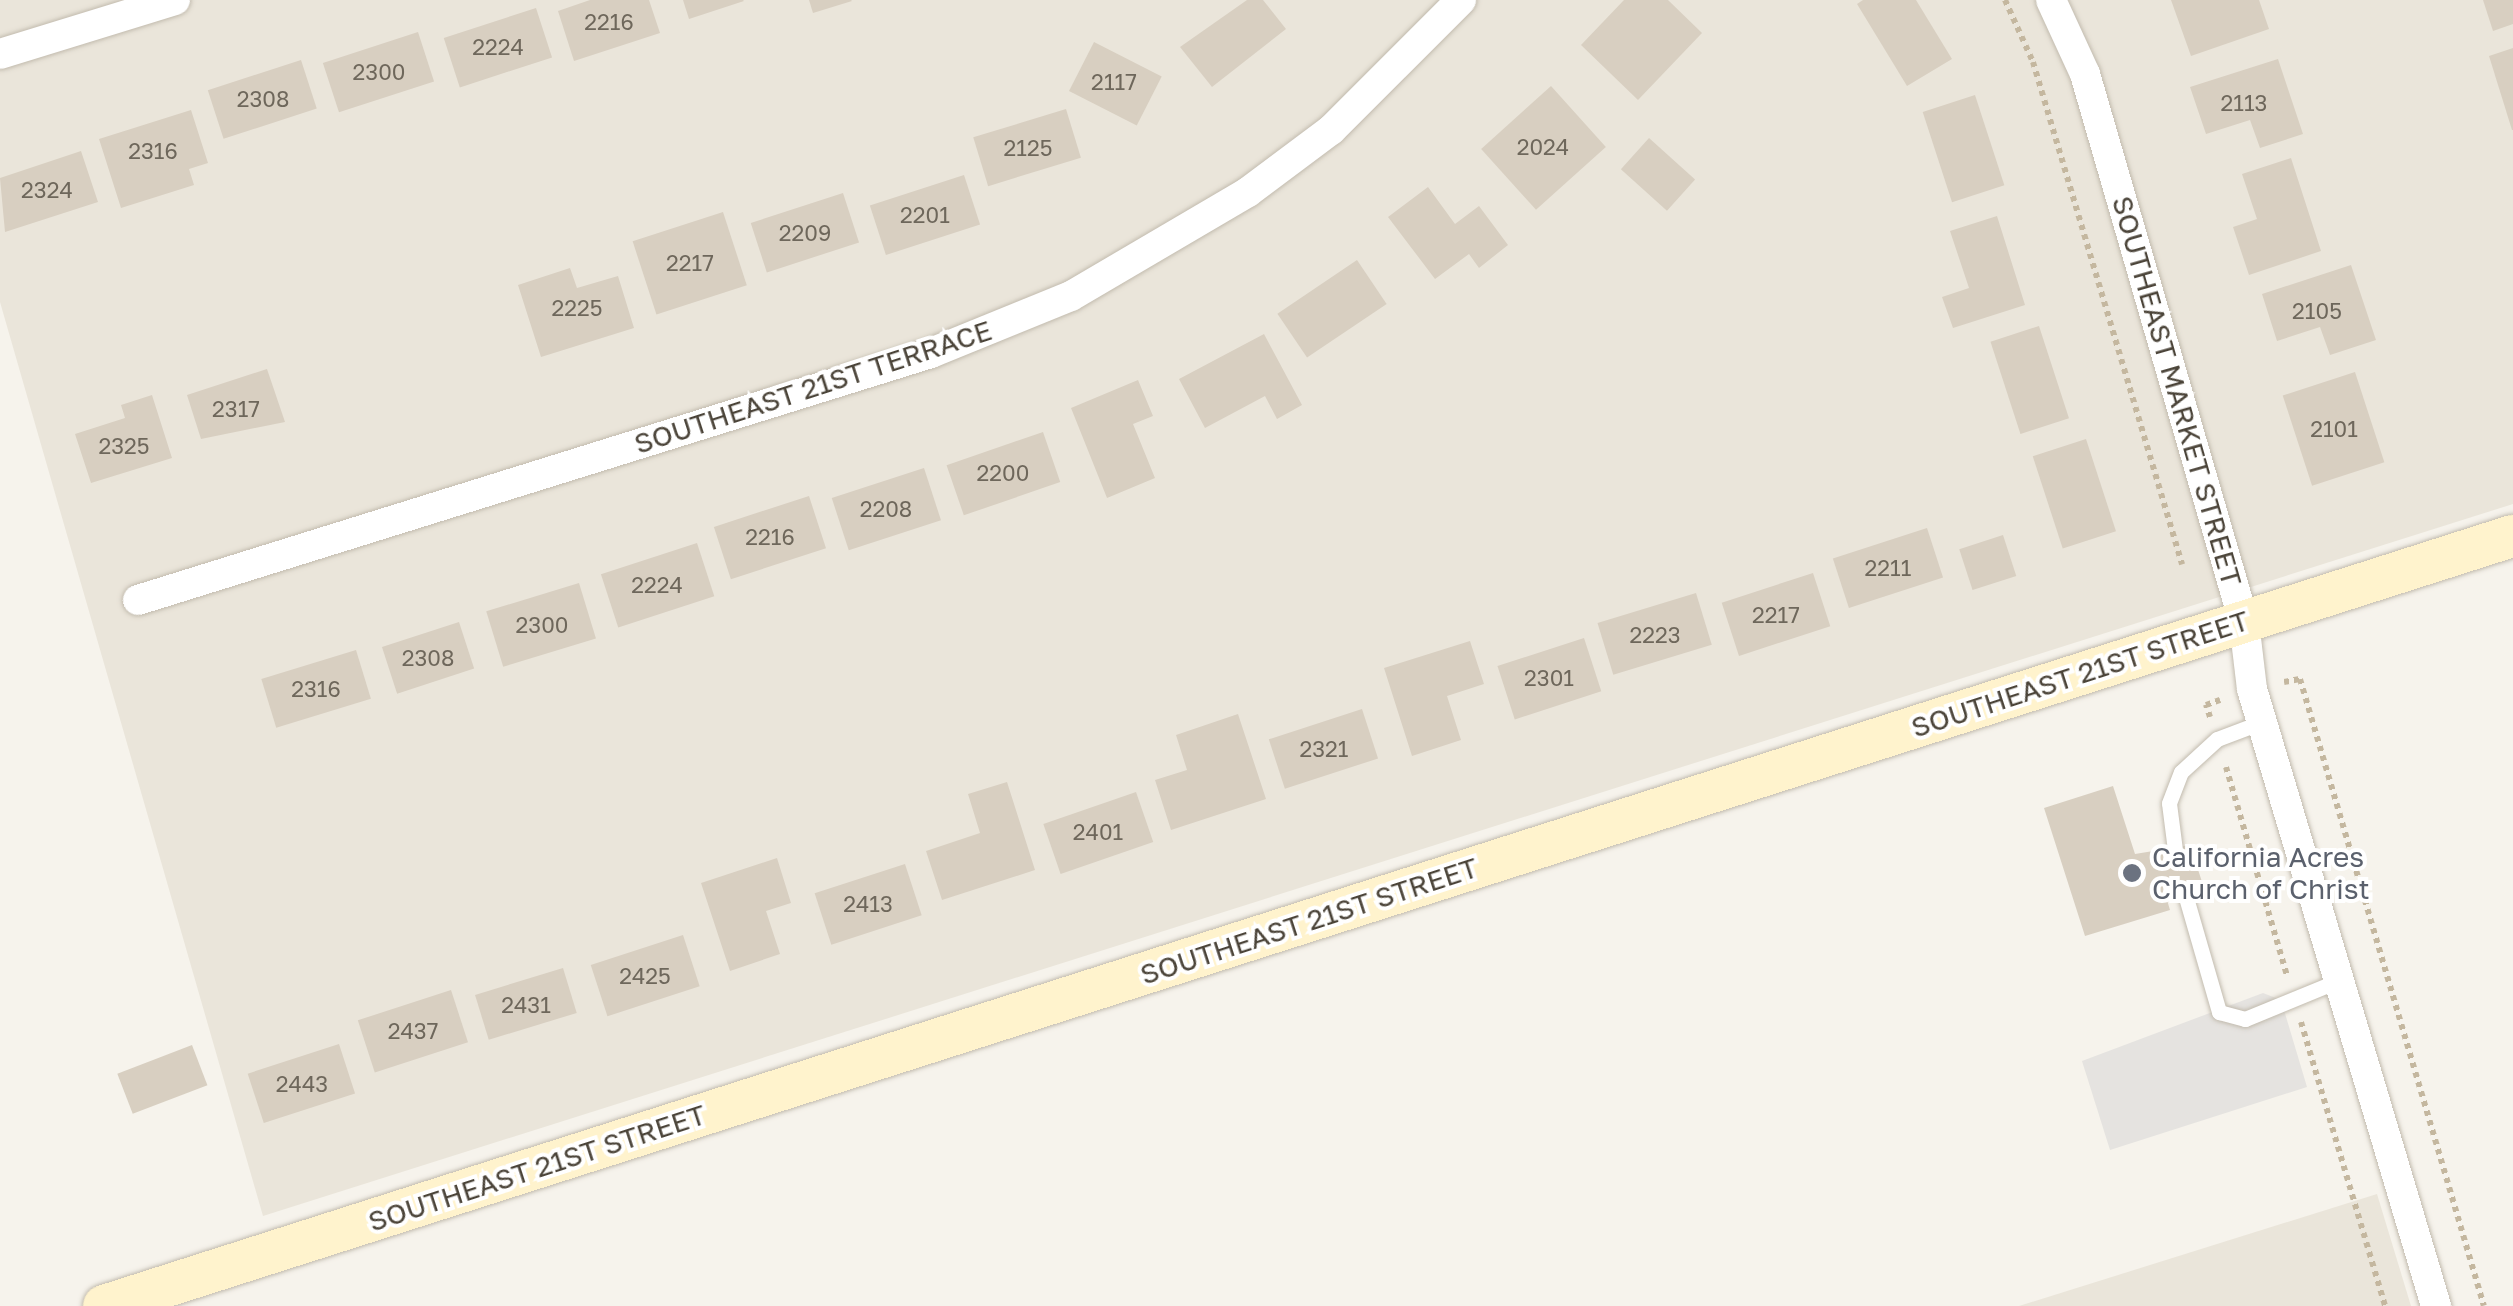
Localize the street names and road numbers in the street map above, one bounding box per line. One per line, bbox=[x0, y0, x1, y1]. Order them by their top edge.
street label: SOUTHEAST MARKET STREET bbox=[2105, 192, 2249, 590]
street label: SOUTHEAST 21ST TERRACE bbox=[630, 313, 996, 461]
street label: SOUTHEAST 21ST STREET bbox=[1907, 603, 2253, 745]
street label: SOUTHEAST 21ST STREET bbox=[1136, 850, 1482, 992]
street label: SOUTHEAST 21ST STREET bbox=[364, 1097, 710, 1239]

